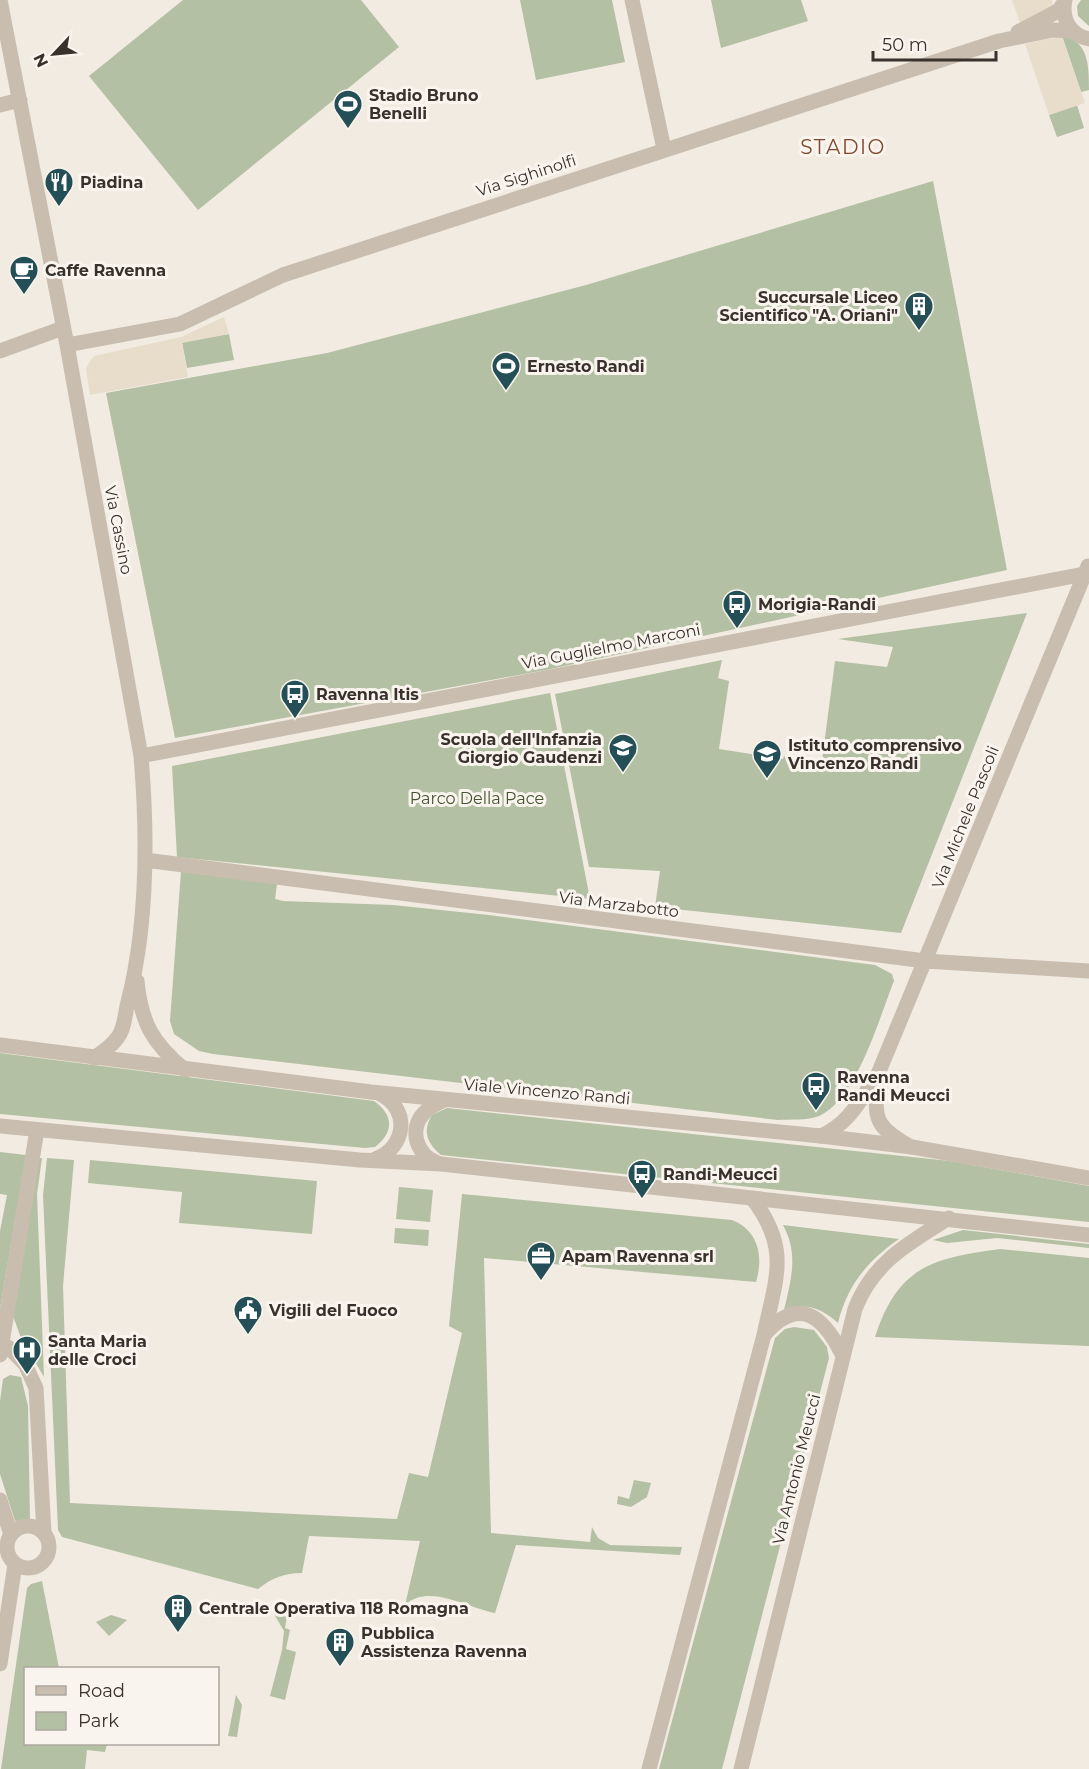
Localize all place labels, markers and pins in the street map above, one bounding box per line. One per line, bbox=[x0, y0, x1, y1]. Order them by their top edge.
place label: Stadio Bruno Benelli bbox=[369, 86, 478, 123]
sports icon: Stadio Bruno Benelli bbox=[332, 88, 364, 130]
restaurant icon: Piadina bbox=[43, 166, 75, 208]
place label: Piadina bbox=[80, 173, 143, 192]
cafe icon: Caffe Ravenna bbox=[8, 254, 40, 296]
place label: Caffe Ravenna bbox=[45, 261, 166, 280]
place label: Succursale Liceo Scientifico "A. Oriani" bbox=[720, 288, 898, 325]
building icon: Succursale Liceo Scientifico "A. Oriani" bbox=[903, 290, 935, 332]
sports icon: Ernesto Randi bbox=[490, 350, 522, 392]
place label: Ernesto Randi bbox=[527, 357, 645, 376]
bus stop icon: Morigia-Randi bbox=[721, 588, 753, 630]
place label: Morigia-Randi bbox=[758, 595, 876, 614]
bus stop icon: Ravenna Itis bbox=[279, 678, 311, 720]
place label: Ravenna Itis bbox=[316, 685, 419, 704]
place label: Scuola dell'Infanzia Giorgio Gaudenzi bbox=[441, 730, 602, 767]
school or university icon: Scuola dell'Infanzia Giorgio Gaudenzi bbox=[607, 732, 639, 774]
place label: Istituto comprensivo Vincenzo Randi bbox=[787, 736, 962, 773]
school or university icon: Istituto comprensivo Vincenzo Randi bbox=[751, 738, 783, 780]
place label: Ravenna Randi Meucci bbox=[837, 1068, 950, 1105]
bus stop icon: Ravenna Randi Meucci bbox=[800, 1070, 832, 1112]
bus stop icon: Randi-Meucci bbox=[626, 1158, 658, 1200]
place label: Randi-Meucci bbox=[663, 1165, 778, 1184]
office icon: Apam Ravenna srl bbox=[525, 1240, 557, 1282]
place label: Apam Ravenna srl bbox=[561, 1247, 714, 1266]
public building icon: Vigili del Fuoco bbox=[232, 1294, 264, 1336]
place label: Vigili del Fuoco bbox=[268, 1301, 398, 1320]
place label: Santa Maria delle Croci bbox=[48, 1332, 147, 1369]
hospital icon: Santa Maria delle Croci bbox=[11, 1334, 43, 1376]
building icon: Centrale Operativa 118 Romagna bbox=[162, 1592, 194, 1634]
place label: Centrale Operativa 118 Romagna bbox=[199, 1599, 469, 1618]
place label: Pubblica Assistenza Ravenna bbox=[360, 1624, 527, 1661]
building icon: Pubblica Assistenza Ravenna bbox=[324, 1626, 356, 1668]

